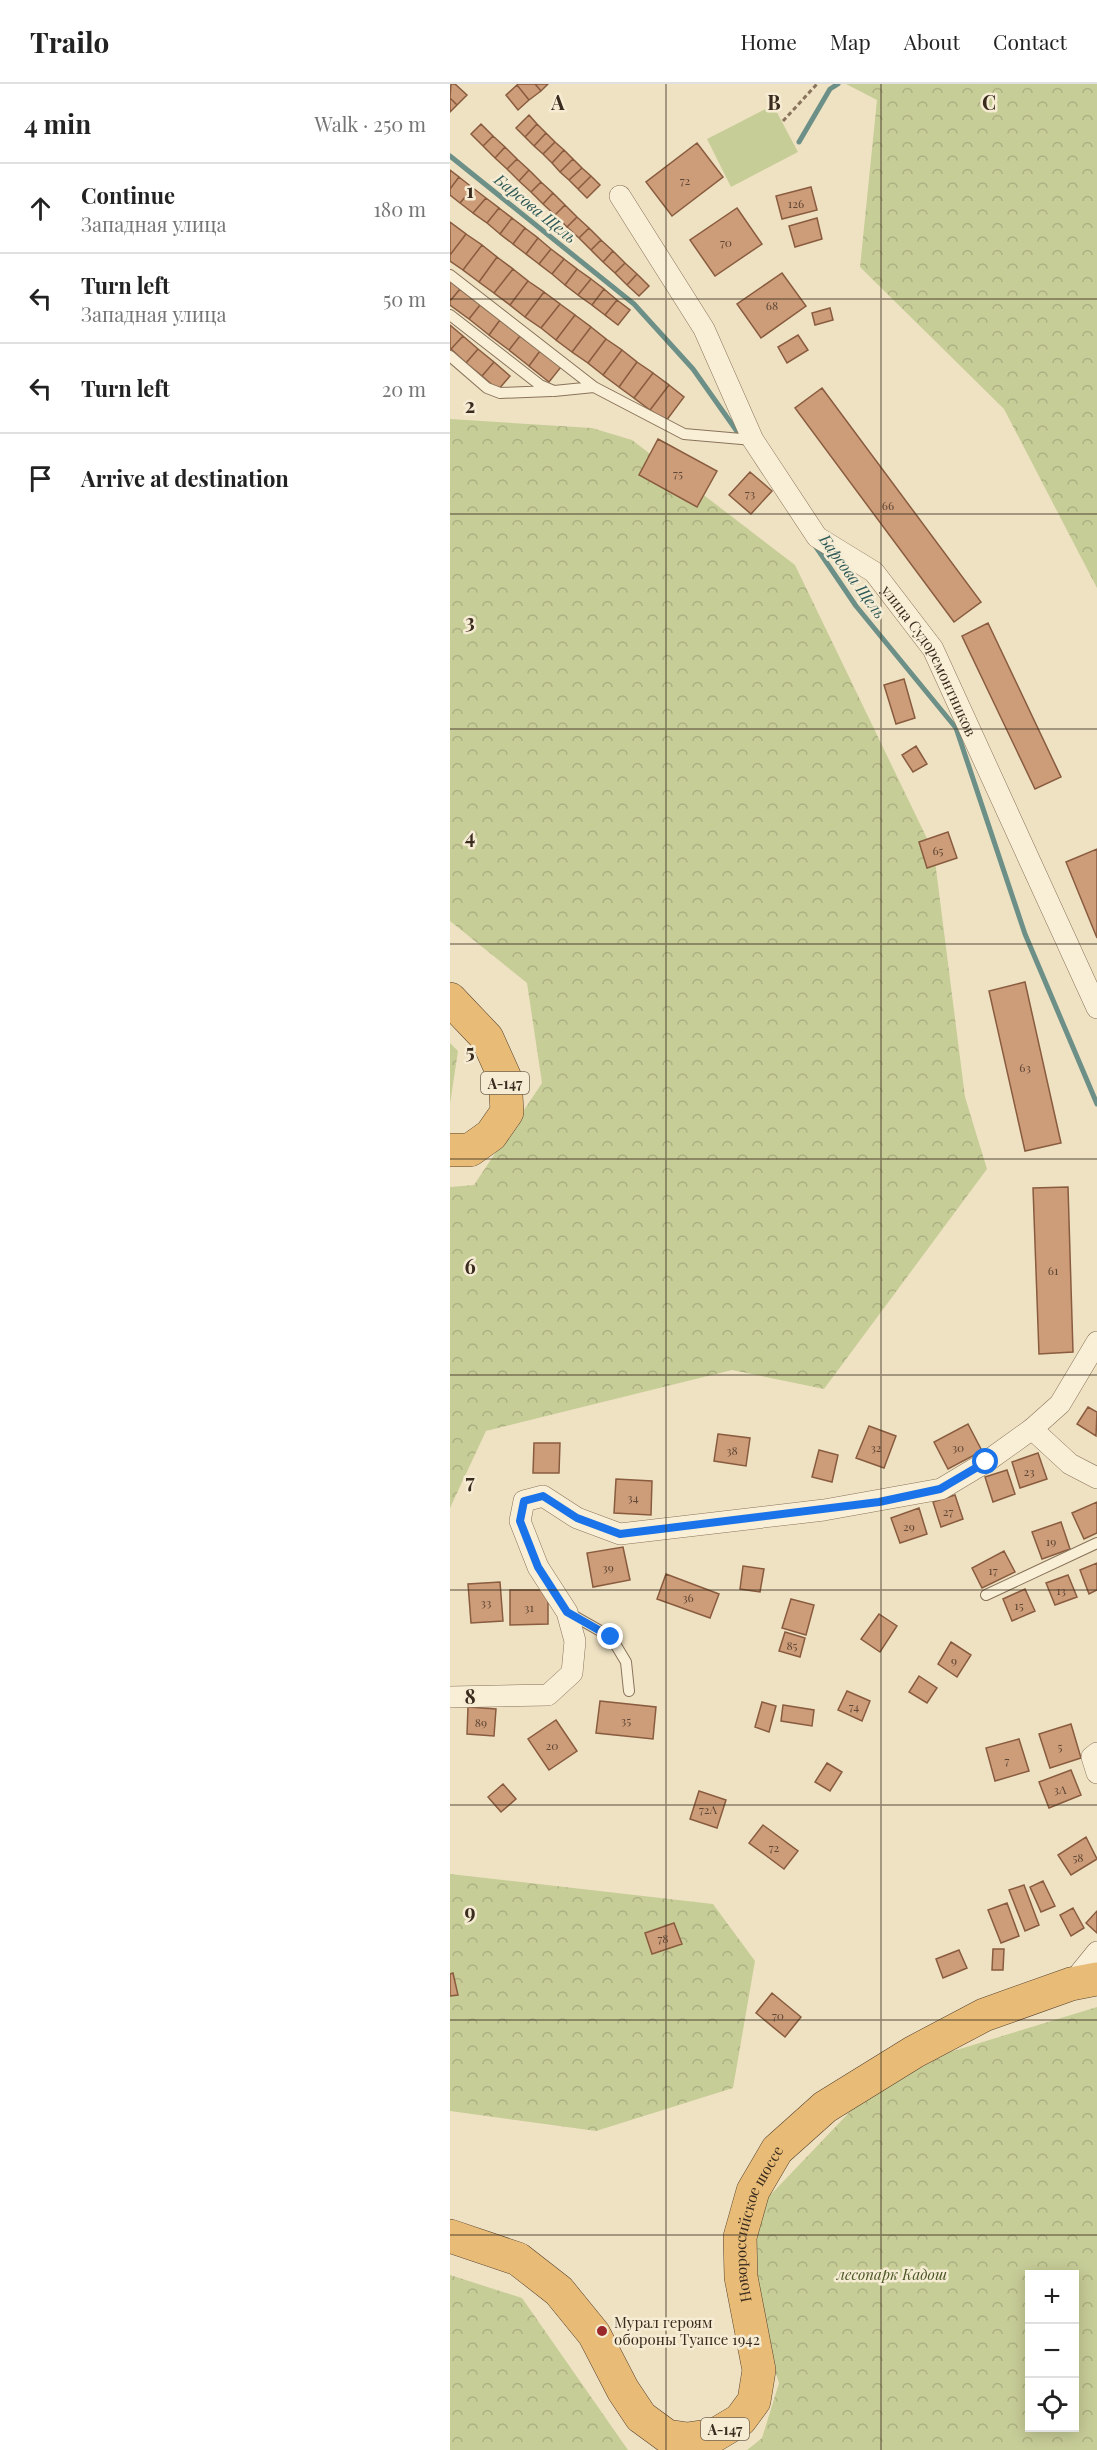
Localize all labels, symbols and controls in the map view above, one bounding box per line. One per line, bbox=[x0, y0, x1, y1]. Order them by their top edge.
text: Trailo bbox=[30, 23, 109, 60]
text: Home bbox=[741, 27, 797, 55]
text: Map bbox=[830, 27, 871, 55]
text: About bbox=[904, 27, 960, 55]
text: Contact bbox=[993, 27, 1067, 55]
text: A bbox=[550, 88, 565, 115]
text: B bbox=[767, 88, 781, 115]
text: C bbox=[982, 88, 996, 115]
text: 4 min bbox=[24, 106, 91, 141]
text: Walk · 250 m bbox=[315, 110, 426, 137]
water label: Барсова Щель bbox=[490, 168, 581, 248]
house number: 72 bbox=[680, 172, 691, 188]
text: 1 bbox=[466, 176, 474, 203]
text: Continue bbox=[81, 180, 175, 210]
icon: ahead bbox=[24, 192, 57, 225]
text: 180 m bbox=[373, 195, 426, 222]
house number: 126 bbox=[788, 195, 804, 211]
text: Западная улица bbox=[81, 210, 227, 237]
house number: 70 bbox=[720, 234, 732, 250]
text: Turn left bbox=[81, 270, 170, 300]
icon: left bbox=[24, 282, 57, 315]
text: 50 m bbox=[383, 285, 426, 312]
house number: 68 bbox=[766, 297, 778, 313]
text: Западная улица bbox=[81, 300, 227, 327]
icon: left bbox=[24, 372, 57, 405]
text: Turn left bbox=[81, 373, 170, 403]
text: 20 m bbox=[382, 375, 426, 402]
text: 2 bbox=[465, 391, 475, 418]
icon: arrive bbox=[24, 462, 57, 495]
text: Arrive at destination bbox=[81, 463, 289, 493]
house number: 75 bbox=[673, 465, 683, 481]
house number: 73 bbox=[745, 485, 755, 501]
house number: 66 bbox=[882, 497, 894, 513]
water label: Барсова Щель bbox=[815, 529, 891, 623]
street label: улица Судоремонтников bbox=[877, 580, 982, 739]
text: 3 bbox=[465, 607, 475, 634]
text: 4 bbox=[465, 822, 475, 849]
house number: 65 bbox=[932, 842, 944, 858]
text: 5 bbox=[465, 1037, 475, 1064]
house number: 63 bbox=[1019, 1059, 1031, 1075]
road number: А-147 bbox=[481, 1072, 529, 1094]
text: 6 bbox=[464, 1252, 476, 1279]
house number: 61 bbox=[1048, 1262, 1059, 1278]
house number: 32 bbox=[870, 1439, 882, 1455]
house number: 30 bbox=[952, 1439, 964, 1455]
house number: 38 bbox=[726, 1442, 738, 1458]
route start bbox=[972, 1448, 998, 1474]
house number: 23 bbox=[1023, 1463, 1035, 1479]
text: 7 bbox=[465, 1467, 475, 1494]
house number: 34 bbox=[627, 1489, 639, 1505]
house number: 27 bbox=[943, 1503, 953, 1519]
house number: 29 bbox=[903, 1518, 915, 1534]
house number: 19 bbox=[1046, 1533, 1056, 1549]
house number: 39 bbox=[602, 1559, 614, 1575]
house number: 17 bbox=[988, 1562, 998, 1578]
house number: 13 bbox=[1056, 1582, 1066, 1598]
house number: 36 bbox=[682, 1589, 694, 1605]
house number: 33 bbox=[481, 1594, 491, 1610]
house number: 15 bbox=[1014, 1597, 1024, 1613]
house number: 31 bbox=[524, 1599, 534, 1615]
route end bbox=[597, 1623, 623, 1649]
house number: 85 bbox=[786, 1637, 798, 1653]
house number: 9 bbox=[951, 1652, 957, 1668]
text: 8 bbox=[464, 1682, 476, 1709]
house number: 74 bbox=[849, 1698, 859, 1714]
house number: 35 bbox=[621, 1712, 631, 1728]
house number: 89 bbox=[475, 1714, 487, 1730]
house number: 20 bbox=[546, 1737, 558, 1753]
house number: 5 bbox=[1058, 1738, 1063, 1754]
house number: 7 bbox=[1005, 1752, 1010, 1768]
house number: 3А bbox=[1054, 1781, 1067, 1797]
house number: 72А bbox=[699, 1801, 718, 1817]
house number: 72 bbox=[769, 1839, 780, 1855]
house number: 58 bbox=[1072, 1849, 1084, 1865]
text: 9 bbox=[464, 1897, 476, 1924]
house number: 78 bbox=[657, 1930, 669, 1946]
house number: 70 bbox=[772, 2007, 784, 2023]
street label: Новороссийское шоссе bbox=[730, 2142, 787, 2304]
park label: лесопарк Кадош bbox=[836, 2264, 947, 2284]
map controls bbox=[1025, 2270, 1079, 2432]
button: + bbox=[1025, 2270, 1079, 2324]
place label: Мурал героям обороны Туапсе 1942 bbox=[614, 2312, 760, 2349]
marker: Мурал героям обороны Туапсе 1942 bbox=[595, 2324, 609, 2338]
button: − bbox=[1025, 2324, 1079, 2378]
button: locate bbox=[1025, 2378, 1079, 2432]
road number: А-147 bbox=[701, 2418, 749, 2440]

